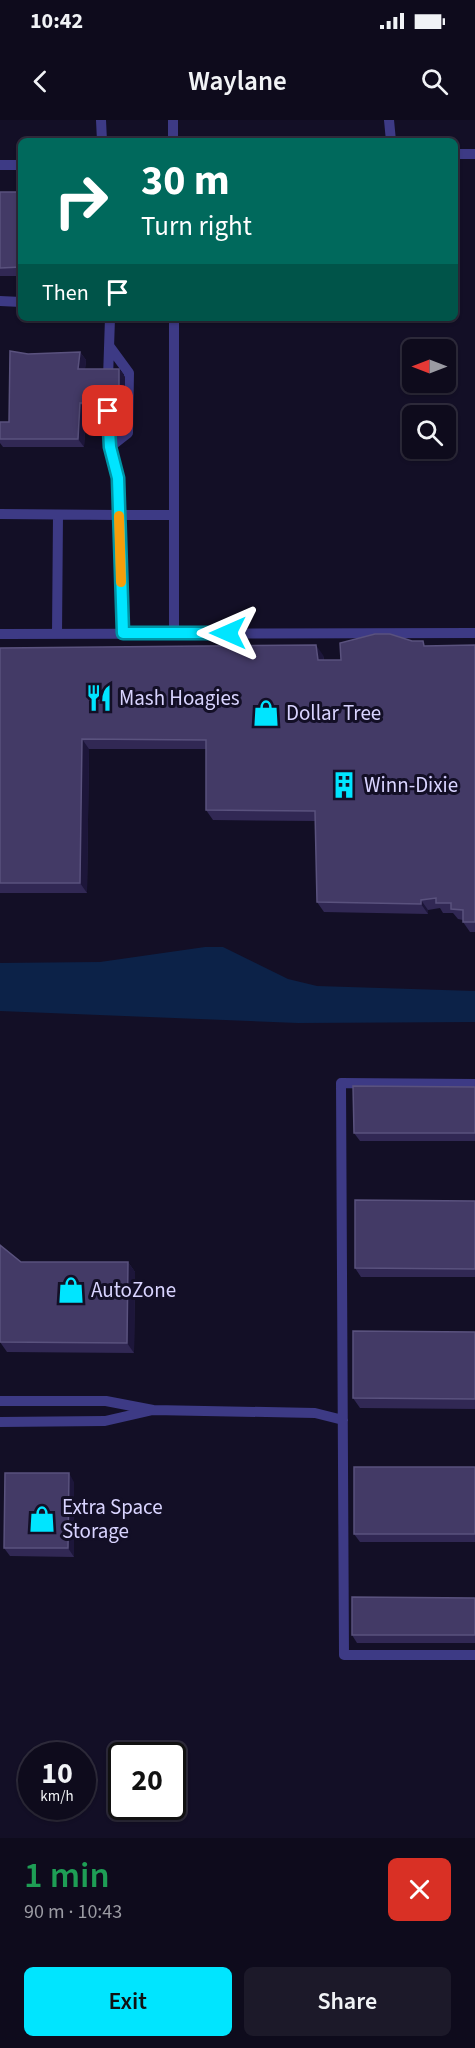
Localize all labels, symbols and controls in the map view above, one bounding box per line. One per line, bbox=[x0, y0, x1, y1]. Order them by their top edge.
text: 10:42 bbox=[30, 5, 83, 37]
text: Waylane bbox=[188, 62, 287, 101]
icon: back bbox=[24, 65, 57, 98]
icon: search bbox=[418, 65, 451, 98]
text: 30 m bbox=[141, 151, 230, 211]
icon: right bbox=[42, 162, 120, 240]
text: Turn right bbox=[141, 207, 252, 246]
icon: arrive bbox=[101, 276, 134, 309]
text: Then bbox=[42, 277, 89, 309]
north arrow bbox=[402, 339, 456, 393]
map controls bbox=[402, 339, 456, 459]
pin bbox=[82, 385, 133, 436]
icon: arrive bbox=[91, 394, 124, 427]
button: search bbox=[402, 405, 456, 459]
position arrow bbox=[196, 601, 260, 665]
restaurant icon: Mash Hoagies bbox=[84, 683, 114, 713]
place label: Mash Hoagies bbox=[119, 683, 240, 713]
shop icon: Dollar Tree bbox=[251, 698, 281, 728]
place label: Dollar Tree bbox=[286, 698, 381, 728]
building icon: Winn-Dixie bbox=[329, 770, 359, 800]
place label: Winn-Dixie bbox=[364, 770, 458, 800]
shop icon: AutoZone bbox=[56, 1275, 86, 1305]
place label: AutoZone bbox=[91, 1275, 176, 1305]
place label: Extra Space Storage bbox=[62, 1492, 163, 1546]
shop icon: Extra Space Storage bbox=[27, 1504, 57, 1534]
speed limit sign: 20 bbox=[108, 1742, 186, 1820]
text: 10 bbox=[41, 1752, 73, 1795]
text: km/h bbox=[40, 1786, 74, 1807]
text: 1 min bbox=[24, 1850, 110, 1901]
button: close bbox=[388, 1858, 451, 1921]
text: 90 m · 10:43 bbox=[24, 1898, 122, 1926]
button: Exit bbox=[24, 1967, 232, 2036]
button: Share bbox=[244, 1967, 451, 2036]

